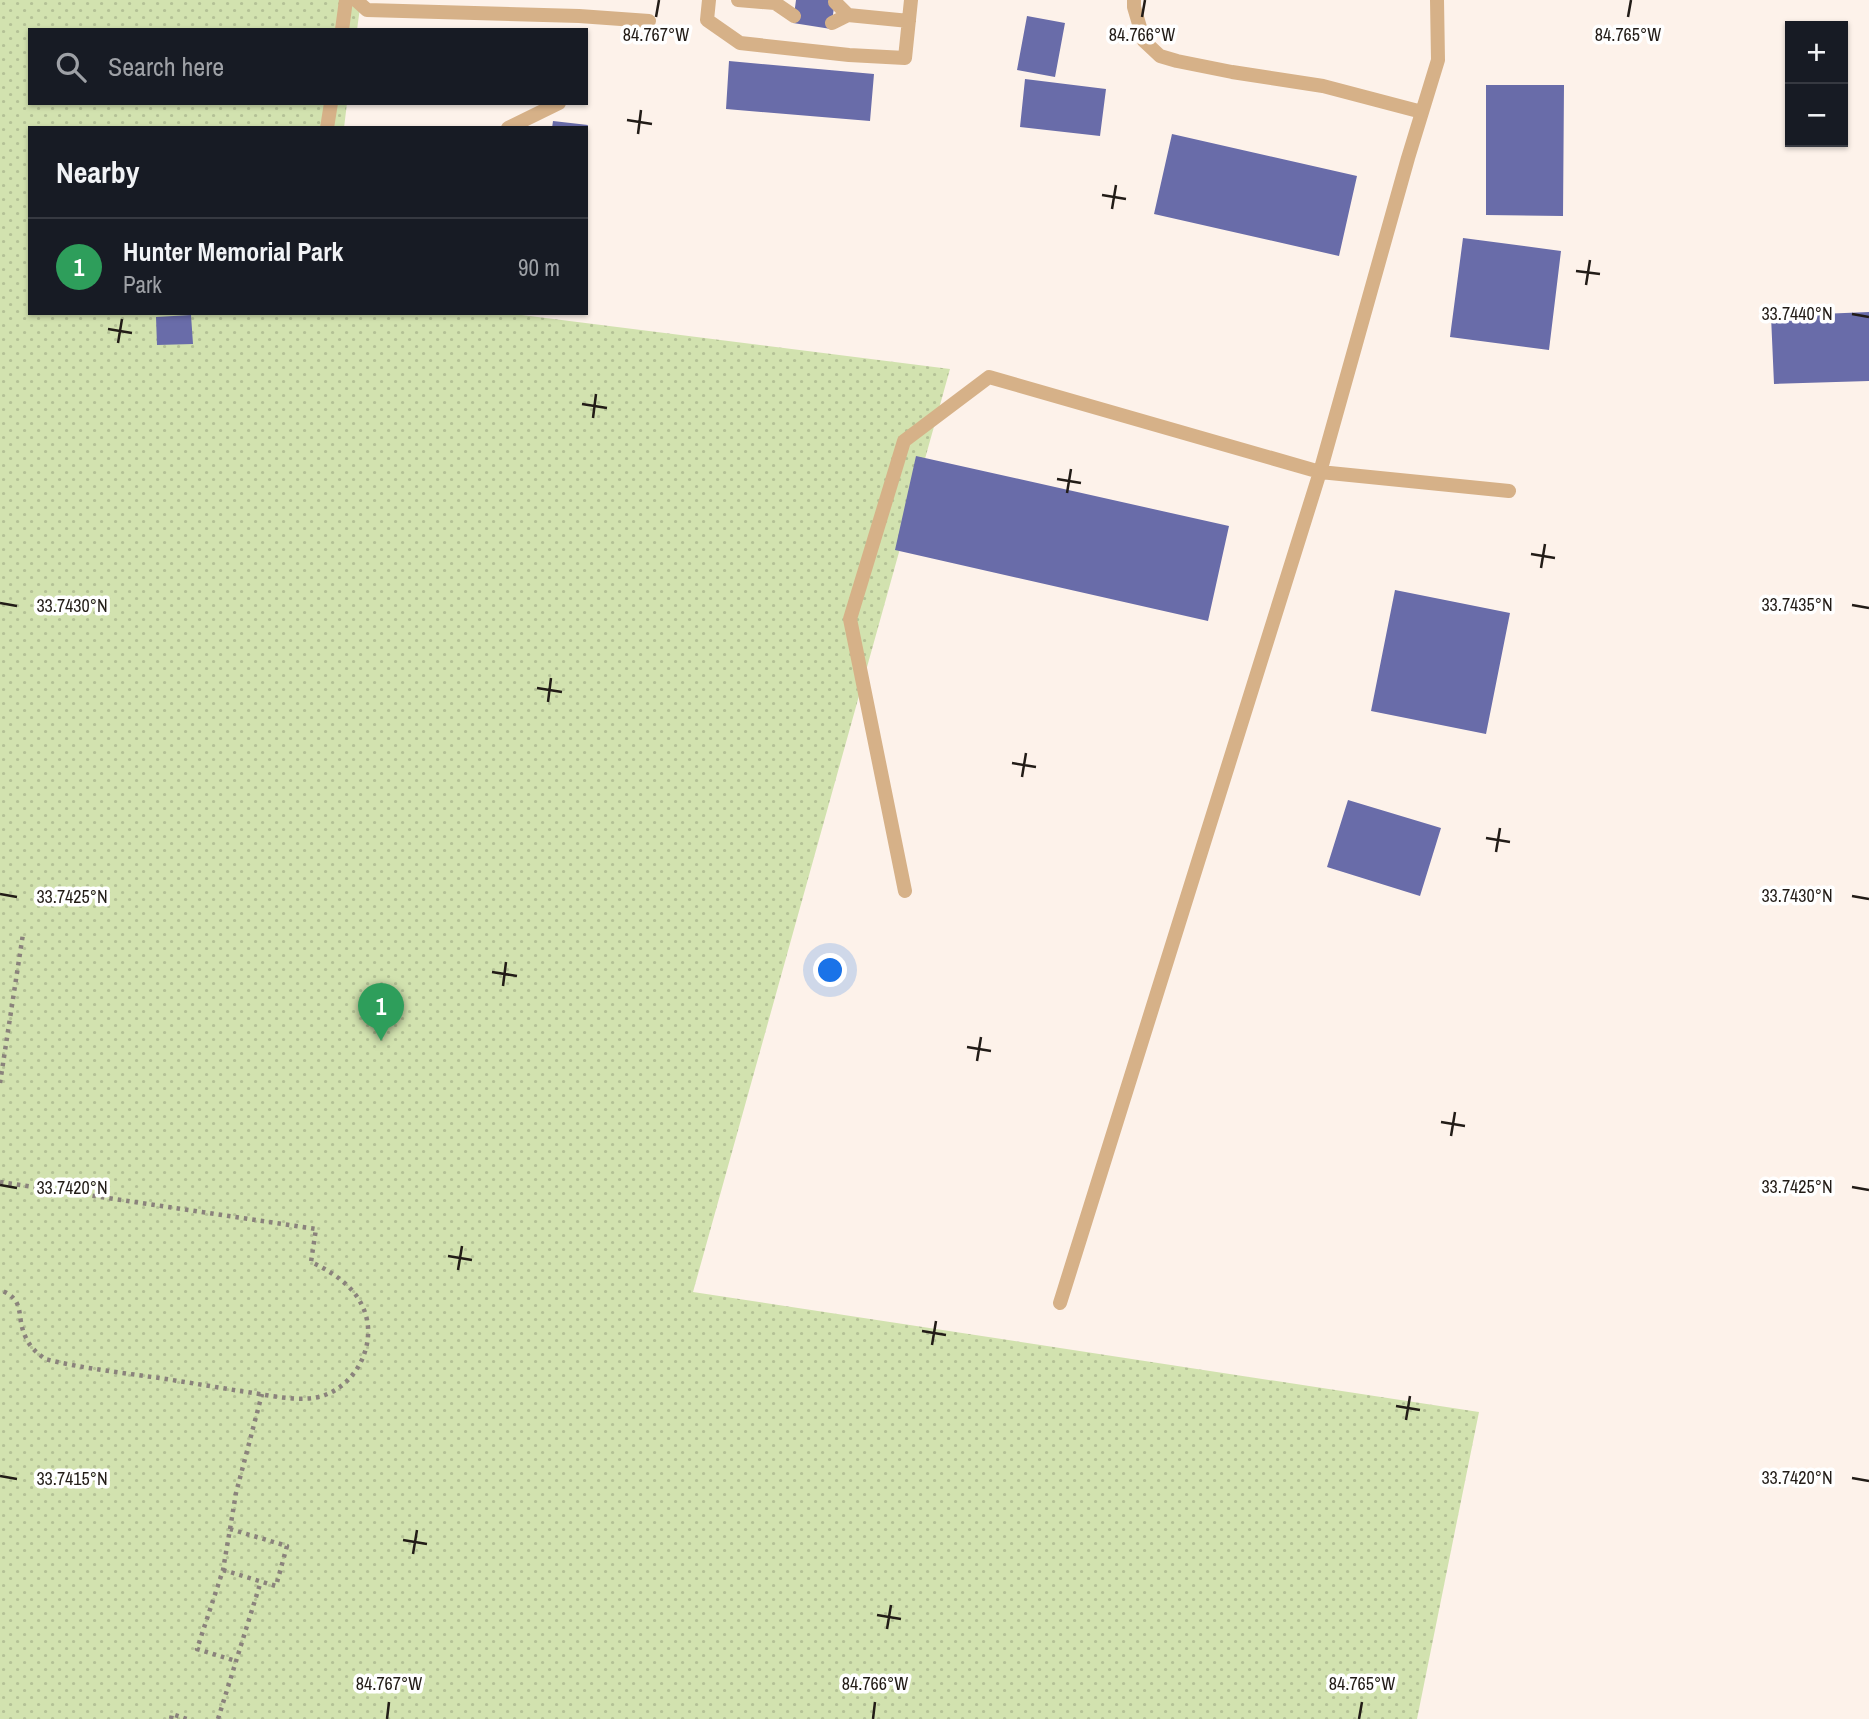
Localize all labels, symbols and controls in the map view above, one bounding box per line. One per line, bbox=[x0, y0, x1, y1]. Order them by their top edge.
map controls bbox=[1785, 21, 1848, 147]
button: + bbox=[1785, 21, 1848, 84]
text: 84.767°W bbox=[623, 22, 689, 47]
text: 84.766°W bbox=[1109, 22, 1175, 47]
text: 84.765°W bbox=[1595, 22, 1661, 47]
search box bbox=[28, 28, 588, 105]
icon: search bbox=[52, 48, 90, 86]
text: Search here bbox=[108, 49, 224, 84]
button: − bbox=[1785, 84, 1848, 147]
text: Nearby bbox=[56, 152, 139, 192]
text: Hunter Memorial Park bbox=[123, 234, 343, 269]
text: 1 bbox=[74, 252, 84, 283]
text: 90 m bbox=[518, 252, 560, 283]
text: Park bbox=[123, 269, 162, 300]
text: 33.7440°N bbox=[1761, 301, 1833, 326]
text: 33.7435°N bbox=[1761, 592, 1833, 617]
text: 33.7430°N bbox=[36, 593, 108, 618]
text: 33.7430°N bbox=[1761, 883, 1833, 908]
text: 33.7425°N bbox=[36, 884, 108, 909]
your location bbox=[813, 953, 847, 987]
pin: 1 bbox=[358, 983, 404, 1041]
text: 33.7425°N bbox=[1761, 1174, 1833, 1199]
text: 33.7420°N bbox=[36, 1175, 108, 1200]
text: 33.7420°N bbox=[1761, 1465, 1833, 1490]
text: 33.7415°N bbox=[36, 1466, 108, 1491]
text: 84.767°W bbox=[356, 1671, 422, 1696]
text: 84.766°W bbox=[842, 1671, 908, 1696]
text: 84.765°W bbox=[1329, 1671, 1395, 1696]

